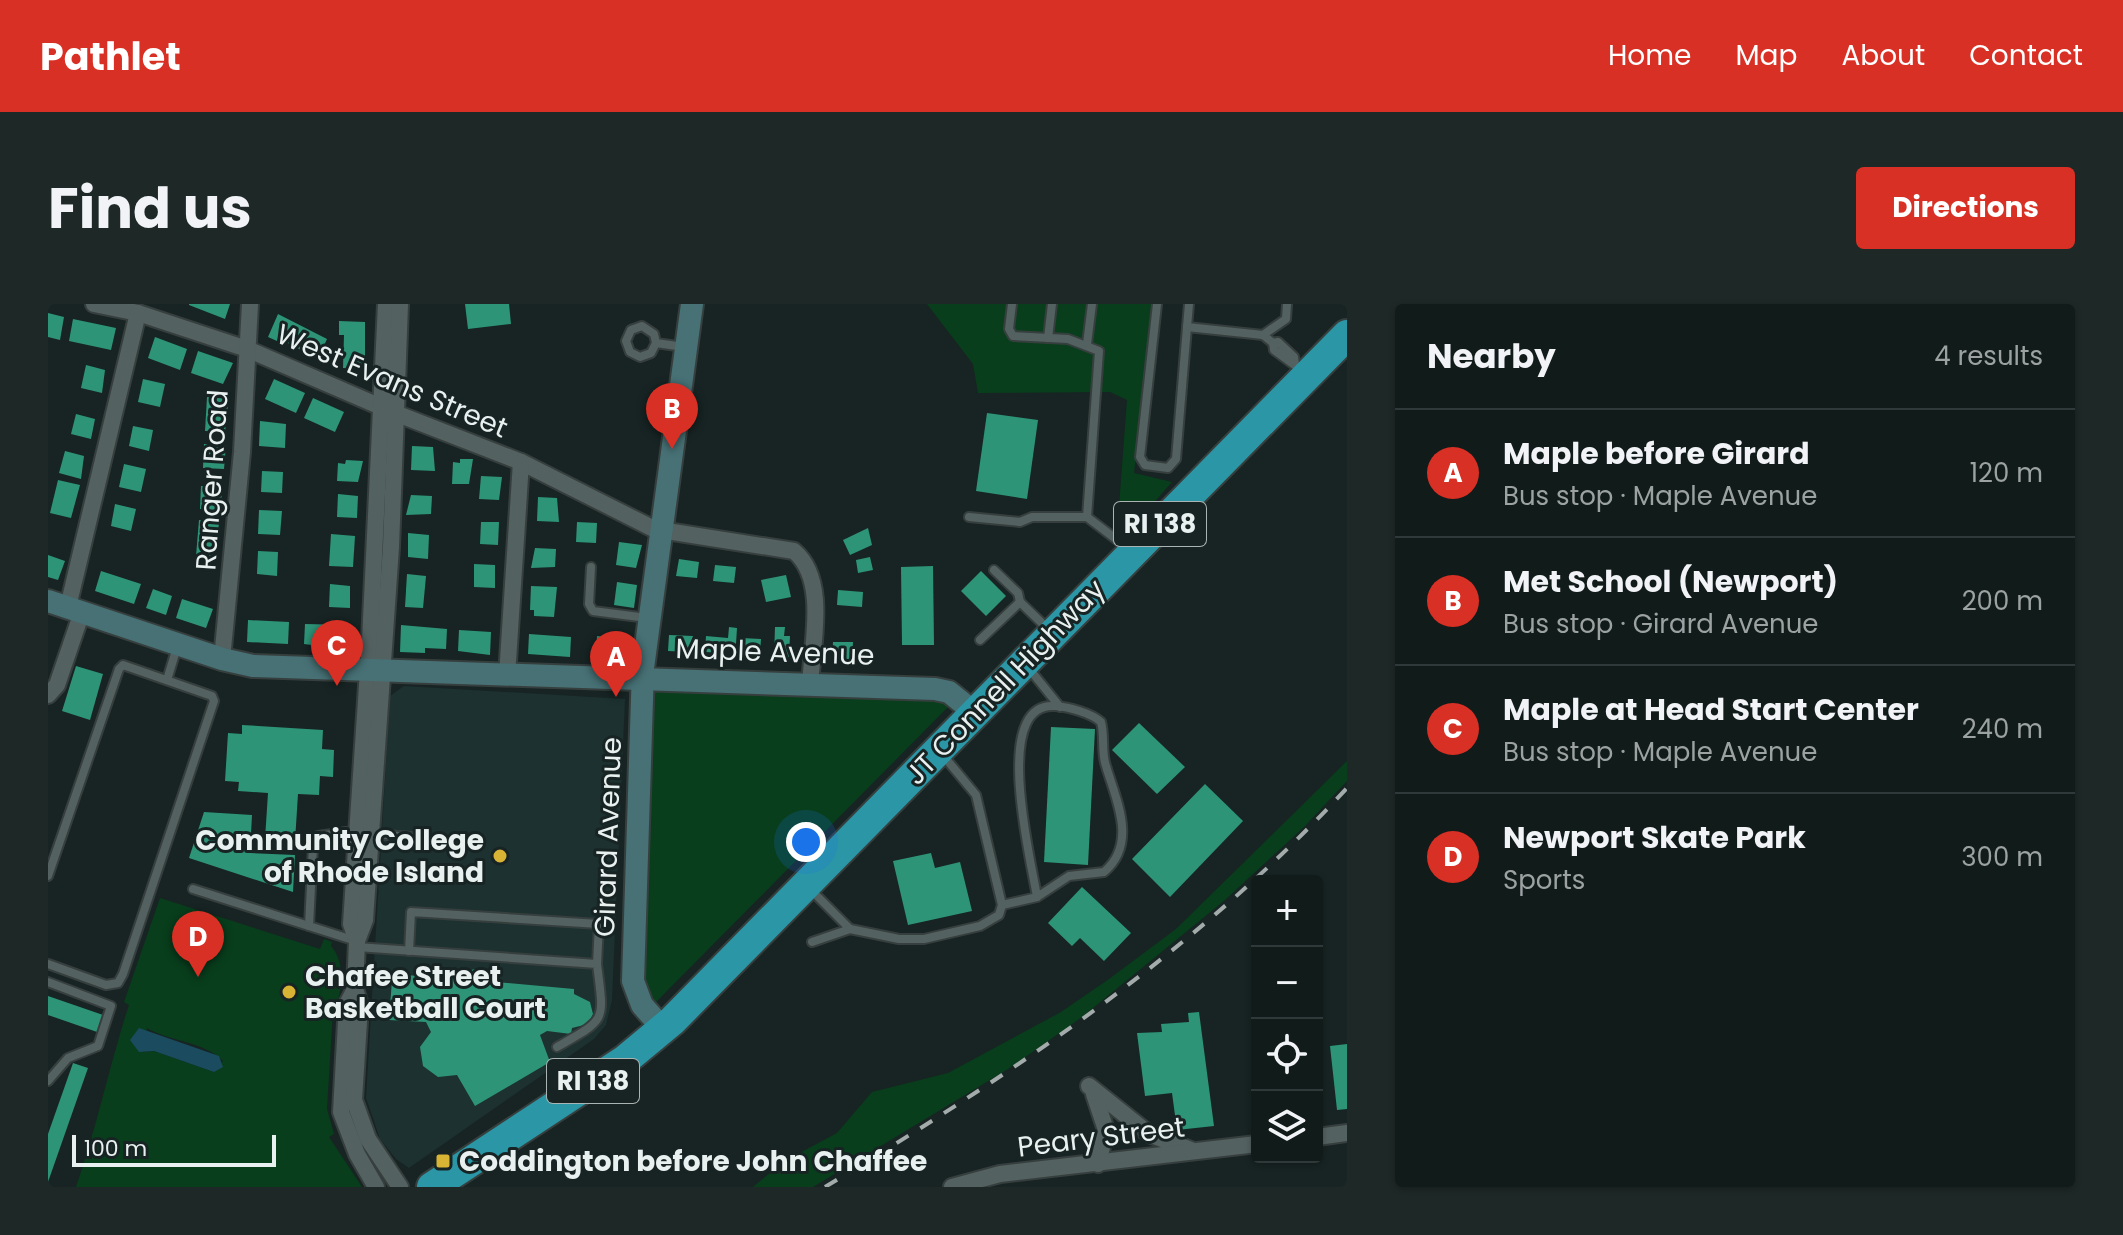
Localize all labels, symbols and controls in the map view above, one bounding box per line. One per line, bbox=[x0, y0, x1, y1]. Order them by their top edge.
text: Pathlet bbox=[40, 30, 181, 83]
text: Home bbox=[1608, 36, 1691, 75]
text: Map bbox=[1735, 36, 1797, 75]
text: About bbox=[1841, 36, 1925, 75]
text: Contact bbox=[1969, 36, 2083, 75]
button: Directions bbox=[1856, 167, 2075, 249]
text: Find us bbox=[48, 169, 252, 248]
street label: West Evans Street bbox=[270, 315, 514, 447]
text: Nearby bbox=[1427, 332, 1556, 380]
text: 4 results bbox=[1934, 338, 2043, 374]
pin: B bbox=[646, 383, 698, 449]
street label: Ranger Road bbox=[186, 388, 238, 572]
text: Maple before Girard bbox=[1503, 432, 1810, 475]
text: A bbox=[1443, 455, 1463, 491]
text: 120 m bbox=[1970, 455, 2043, 491]
text: Bus stop · Maple Avenue bbox=[1503, 478, 1817, 514]
road number: RI 138 bbox=[1114, 502, 1206, 546]
text: Met School (Newport) bbox=[1503, 560, 1838, 603]
street label: JT Connell Highway bbox=[896, 570, 1114, 793]
text: B bbox=[1444, 583, 1462, 619]
text: 200 m bbox=[1962, 583, 2043, 619]
text: Bus stop · Girard Avenue bbox=[1503, 606, 1818, 642]
pin: C bbox=[311, 620, 363, 686]
street label: Maple Avenue bbox=[675, 629, 875, 675]
pin: A bbox=[590, 631, 642, 697]
text: Maple at Head Start Center bbox=[1503, 688, 1919, 731]
text: C bbox=[1443, 711, 1463, 747]
text: 240 m bbox=[1962, 711, 2043, 747]
text: Bus stop · Maple Avenue bbox=[1503, 734, 1817, 770]
street label: Girard Avenue bbox=[585, 736, 631, 938]
text: Newport Skate Park bbox=[1503, 816, 1806, 859]
place label: Community College of Rhode Island bbox=[195, 821, 484, 892]
your location bbox=[786, 822, 826, 862]
text: D bbox=[1444, 839, 1462, 875]
text: 300 m bbox=[1961, 839, 2043, 875]
marker: Community College of Rhode Island bbox=[491, 847, 509, 865]
text: Sports bbox=[1503, 862, 1585, 898]
map controls bbox=[1251, 875, 1323, 1163]
button: + bbox=[1251, 875, 1323, 947]
pin: D bbox=[172, 911, 224, 977]
button: − bbox=[1251, 947, 1323, 1019]
place label: Chafee Street Basketball Court bbox=[305, 957, 546, 1028]
marker: Chafee Street Basketball Court bbox=[280, 983, 298, 1001]
button: locate bbox=[1251, 1019, 1323, 1091]
road number: RI 138 bbox=[547, 1059, 639, 1103]
button: layers bbox=[1251, 1091, 1323, 1163]
street label: Peary Street bbox=[1015, 1107, 1187, 1167]
scale bar bbox=[72, 1131, 276, 1167]
text: 100 m bbox=[84, 1133, 147, 1164]
place label: Coddington before John Chaffee bbox=[459, 1142, 927, 1181]
marker: Coddington before John Chaffee bbox=[434, 1152, 452, 1170]

